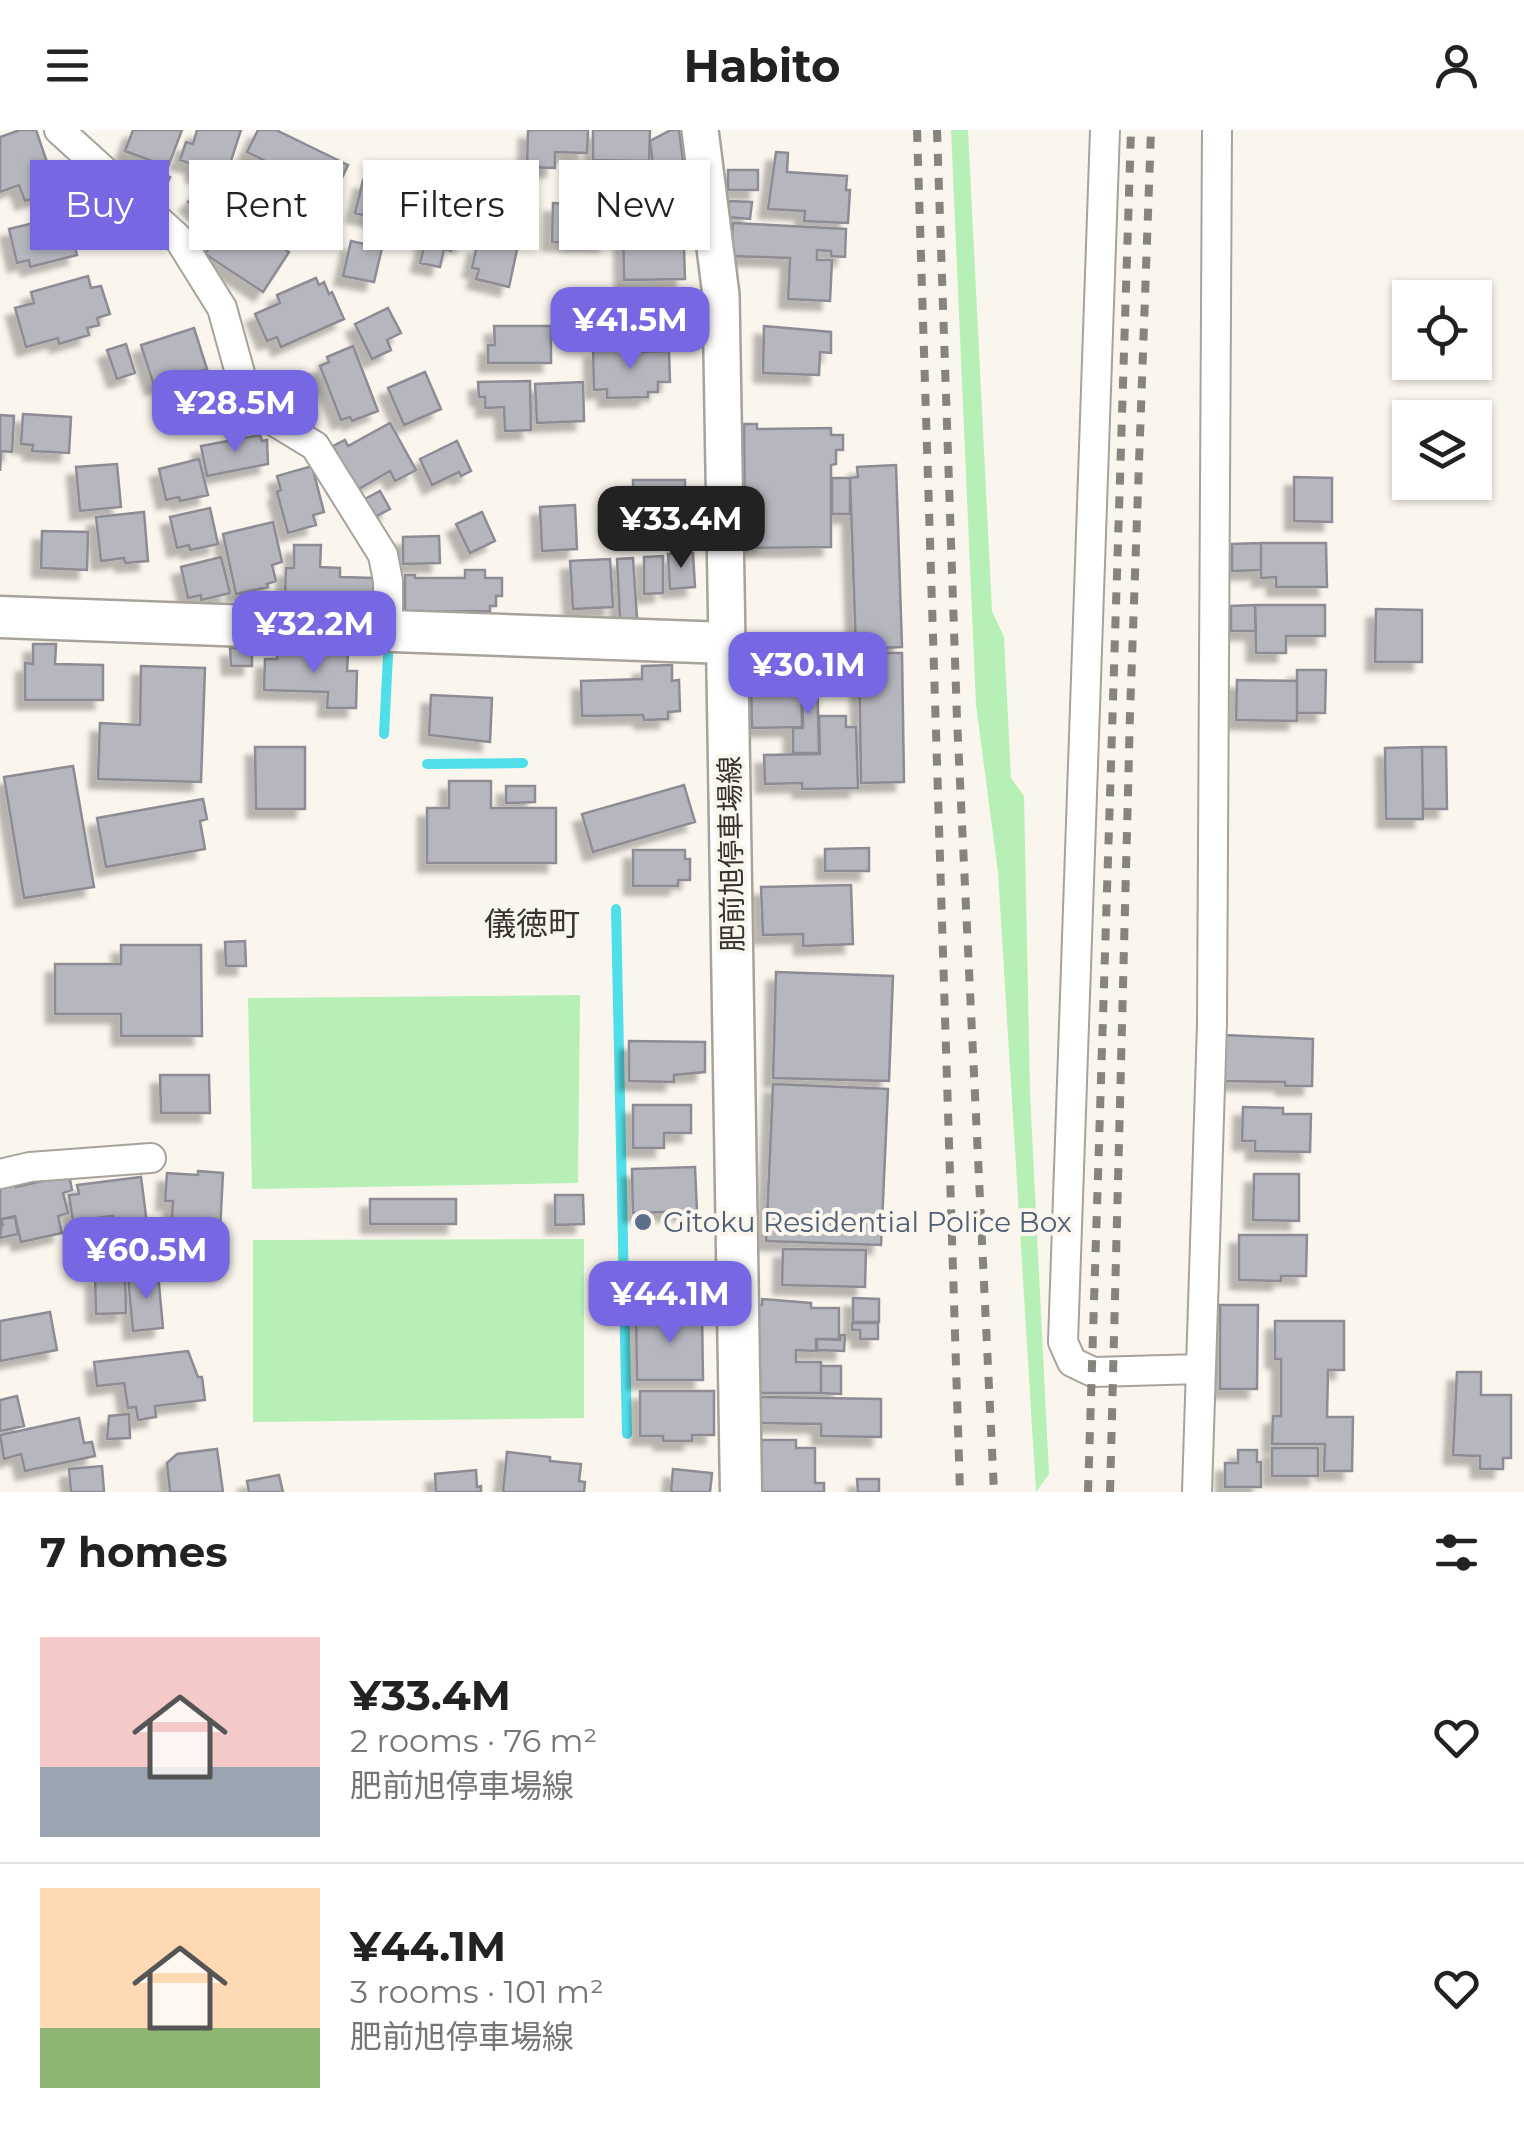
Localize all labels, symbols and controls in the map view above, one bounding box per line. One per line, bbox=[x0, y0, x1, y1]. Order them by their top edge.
icon: menu bbox=[40, 38, 95, 93]
text: Habito bbox=[683, 38, 841, 93]
icon: person bbox=[1429, 38, 1484, 93]
chip: Buy bbox=[30, 160, 169, 250]
chip: Rent bbox=[189, 160, 343, 250]
chip: Filters bbox=[363, 160, 539, 250]
chip: New bbox=[559, 160, 710, 250]
map controls bbox=[1392, 280, 1492, 500]
button: locate bbox=[1392, 280, 1492, 380]
pin: ¥41.5M bbox=[549, 287, 711, 372]
text: ¥41.5M bbox=[572, 300, 688, 339]
pin: ¥28.5M bbox=[154, 370, 316, 455]
text: ¥28.5M bbox=[174, 383, 296, 422]
button: layers bbox=[1392, 400, 1492, 500]
pin: ¥33.4M bbox=[600, 486, 762, 571]
text: ¥33.4M bbox=[620, 499, 742, 538]
pin: ¥32.2M bbox=[233, 591, 395, 676]
text: ¥32.2M bbox=[254, 604, 374, 643]
pin: ¥30.1M bbox=[727, 632, 889, 717]
text: ¥30.1M bbox=[750, 645, 866, 684]
street label: 肥前旭停車場線 bbox=[712, 756, 750, 952]
district label: 儀徳町 bbox=[484, 904, 580, 943]
place label: Gitoku Residential Police Box bbox=[663, 1205, 1072, 1239]
marker: Gitoku Residential Police Box bbox=[632, 1211, 654, 1233]
pin: ¥60.5M bbox=[65, 1217, 227, 1302]
text: ¥60.5M bbox=[85, 1230, 207, 1269]
pin: ¥44.1M bbox=[589, 1261, 751, 1346]
text: ¥44.1M bbox=[611, 1274, 729, 1313]
icon: filters bbox=[1429, 1525, 1484, 1580]
text: 7 homes bbox=[40, 1526, 228, 1578]
text: ¥33.4M bbox=[350, 1669, 511, 1721]
icon: home bbox=[120, 1677, 240, 1797]
icon: heart bbox=[1429, 1710, 1484, 1765]
text: 2 rooms · 76 m² bbox=[350, 1721, 597, 1760]
text: 肥前旭停車場線 bbox=[350, 1766, 574, 1805]
text: ¥44.1M bbox=[350, 1920, 506, 1972]
icon: home bbox=[120, 1928, 240, 2048]
icon: heart bbox=[1429, 1961, 1484, 2016]
text: 3 rooms · 101 m² bbox=[350, 1972, 604, 2011]
text: 肥前旭停車場線 bbox=[350, 2017, 574, 2056]

